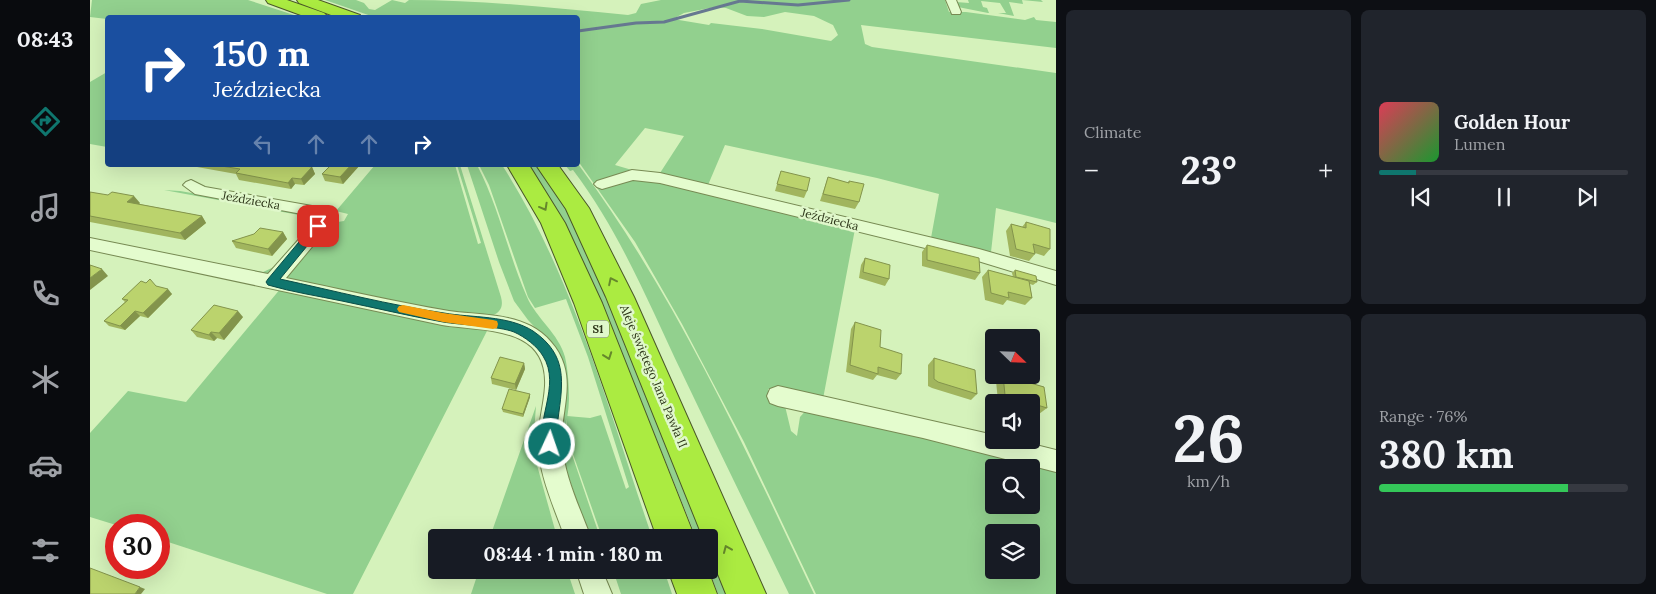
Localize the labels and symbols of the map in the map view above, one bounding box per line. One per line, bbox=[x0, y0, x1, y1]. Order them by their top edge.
street label: Jeździecka bbox=[220, 187, 281, 213]
one-way arrow bbox=[537, 201, 547, 210]
street label: Jeździecka bbox=[799, 204, 860, 233]
pin bbox=[297, 205, 339, 247]
one-way arrow bbox=[608, 277, 618, 286]
street label: Aleje świętego Jana Pawła II bbox=[617, 301, 691, 450]
road number: S1 bbox=[587, 320, 609, 338]
north arrow bbox=[985, 329, 1040, 384]
one-way arrow bbox=[602, 351, 612, 359]
position arrow bbox=[523, 417, 575, 469]
speed limit sign: 30 bbox=[105, 514, 170, 579]
one-way arrow bbox=[723, 545, 733, 554]

